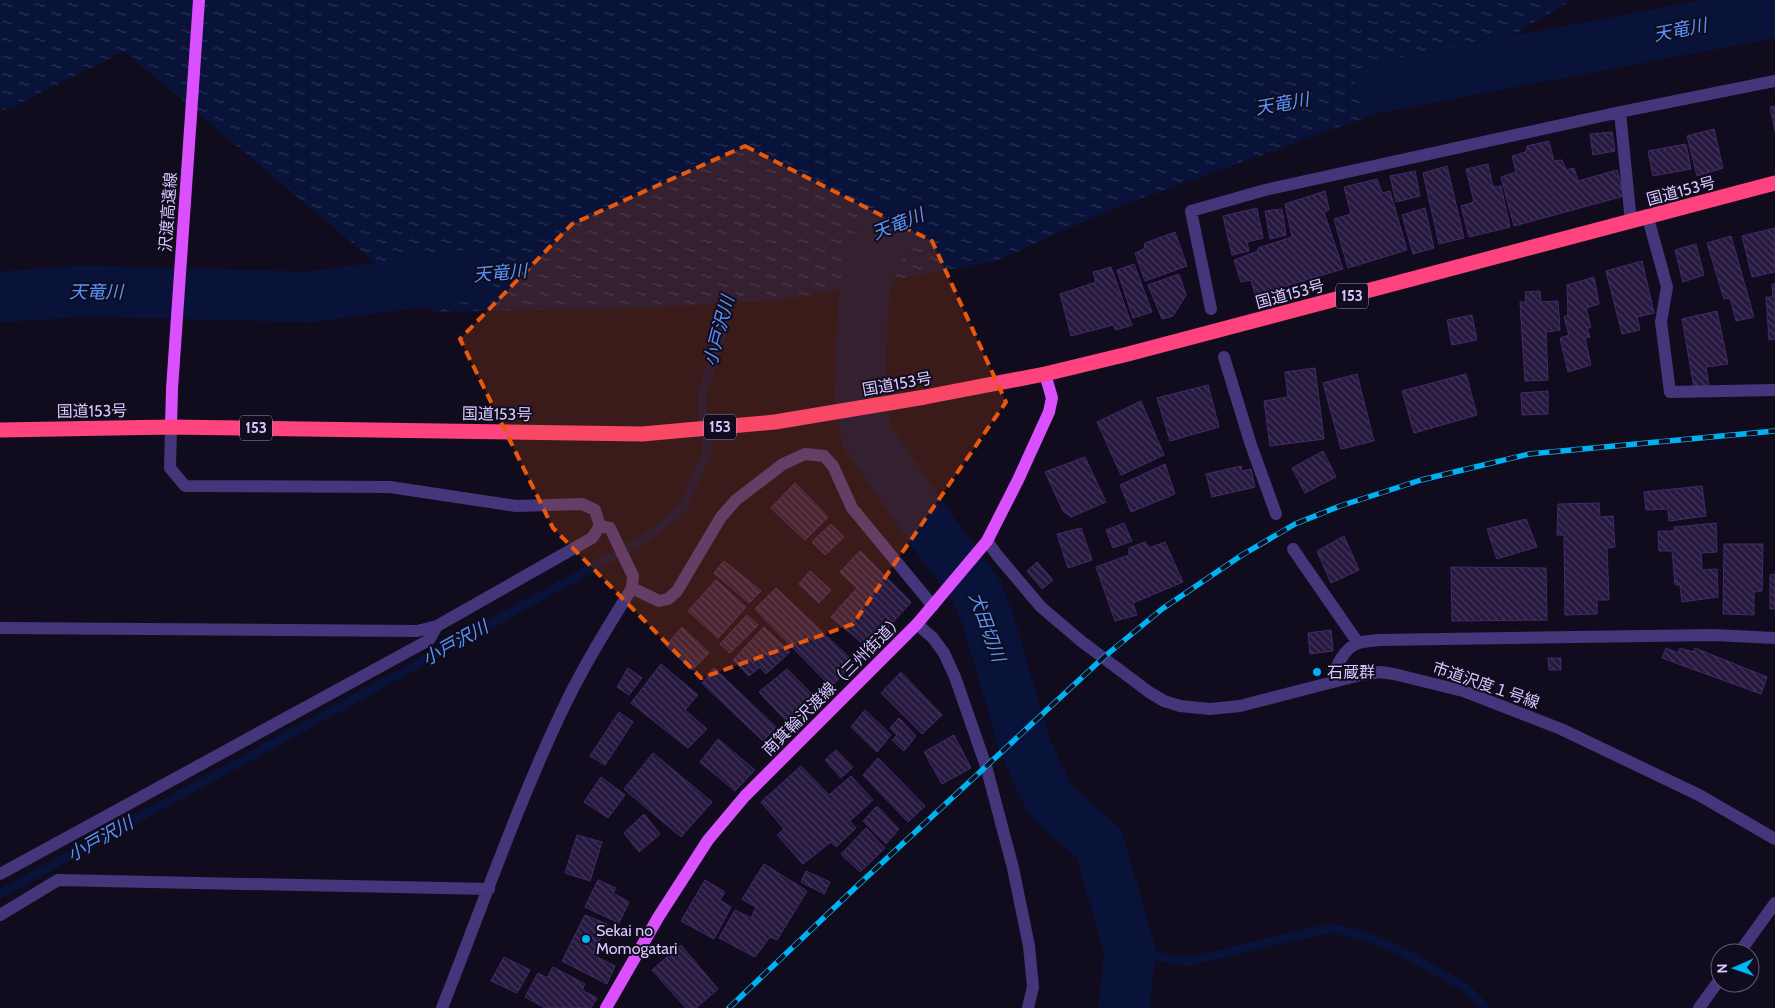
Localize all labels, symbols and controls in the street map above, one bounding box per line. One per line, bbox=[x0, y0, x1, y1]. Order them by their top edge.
water label: 天竜川 bbox=[1651, 14, 1711, 46]
water label: 天竜川 bbox=[1254, 88, 1312, 120]
street label: 沢渡高遠線 bbox=[156, 171, 180, 253]
street label: 国道153号 bbox=[1644, 173, 1718, 209]
water label: 天竜川 bbox=[869, 203, 929, 244]
water label: 天竜川 bbox=[472, 260, 530, 286]
street label: 国道153号 bbox=[1253, 276, 1327, 312]
water label: 天竜川 bbox=[69, 281, 125, 303]
road number: 153 bbox=[1336, 284, 1368, 308]
water label: 小戸沢川 bbox=[699, 291, 739, 369]
street label: 国道153号 bbox=[861, 369, 933, 399]
street label: 国道153号 bbox=[57, 401, 127, 421]
street label: 国道153号 bbox=[462, 404, 532, 424]
road number: 153 bbox=[704, 414, 736, 440]
road number: 153 bbox=[240, 416, 272, 440]
water label: 犬田切川 bbox=[964, 589, 1010, 666]
street label: 南箕輪沢渡線（三州街道） bbox=[758, 610, 908, 760]
water label: 小戸沢川 bbox=[418, 615, 494, 670]
street label: 市道沢度１号線 bbox=[1430, 658, 1542, 712]
place label: 石蔵群 bbox=[1327, 663, 1375, 682]
marker: 石蔵群 bbox=[1311, 666, 1323, 678]
water label: 小戸沢川 bbox=[63, 811, 139, 866]
place label: Sekai no Momogatari bbox=[596, 921, 677, 958]
marker: Sekai no Momogatari bbox=[580, 933, 592, 945]
north arrow bbox=[1710, 943, 1760, 993]
text: N bbox=[1713, 963, 1731, 974]

